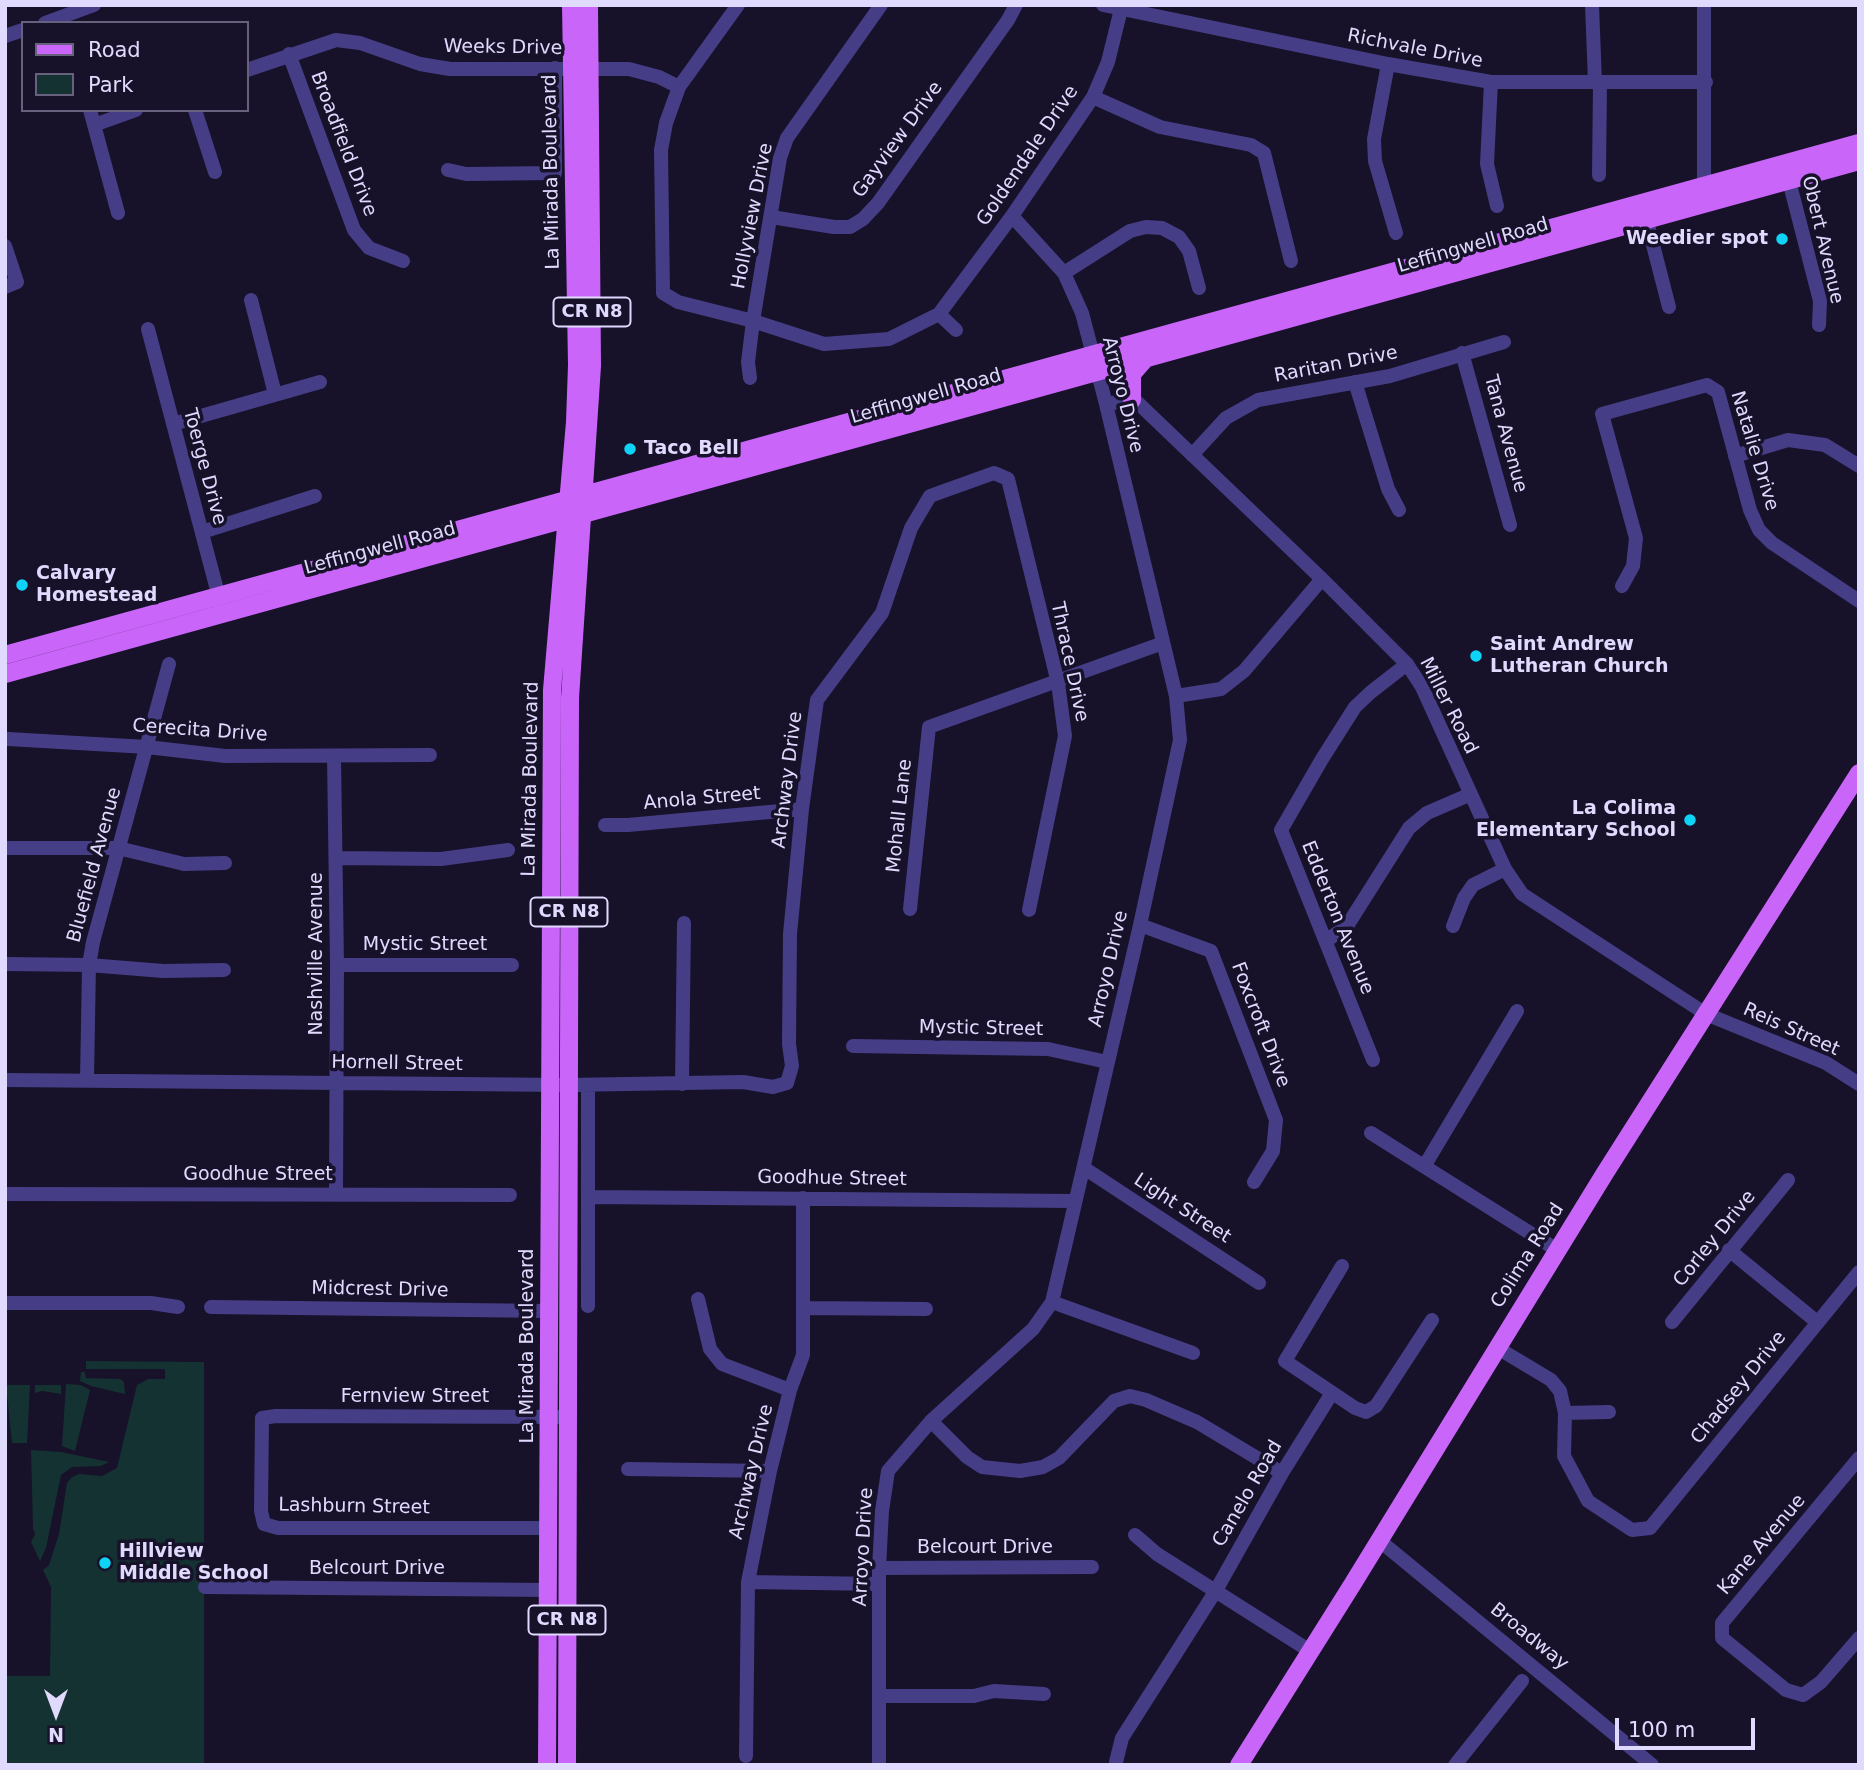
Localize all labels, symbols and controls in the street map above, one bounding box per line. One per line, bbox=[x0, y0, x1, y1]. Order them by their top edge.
legend bbox=[21, 21, 248, 112]
street label: Richvale Drive bbox=[1345, 25, 1485, 73]
street label: Weeks Drive bbox=[443, 36, 563, 60]
text: Road bbox=[88, 38, 141, 62]
street label: Broadfield Drive bbox=[305, 68, 381, 220]
text: Park bbox=[88, 73, 133, 97]
street label: La Mirada Boulevard bbox=[539, 74, 565, 270]
street label: Gayview Drive bbox=[848, 77, 948, 203]
street label: Goldendale Drive bbox=[972, 81, 1084, 231]
street label: Hollyview Drive bbox=[728, 141, 778, 291]
street label: Obert Avenue bbox=[1796, 174, 1848, 306]
street label: Leffingwell Road bbox=[1395, 214, 1551, 278]
place label: Weedier spot bbox=[1626, 228, 1768, 250]
marker: Weedier spot bbox=[1774, 231, 1790, 247]
road number: CR N8 bbox=[554, 298, 630, 326]
street label: Arroyo Drive bbox=[1097, 334, 1147, 456]
street label: Raritan Drive bbox=[1272, 342, 1400, 388]
street label: Leffingwell Road bbox=[848, 365, 1004, 429]
street label: Tana Avenue bbox=[1478, 373, 1532, 495]
street label: Natalie Drive bbox=[1725, 388, 1783, 514]
street label: Toerge Drive bbox=[178, 406, 230, 528]
place label: Taco Bell bbox=[644, 438, 739, 460]
marker: Taco Bell bbox=[622, 441, 638, 457]
street label: Leffingwell Road bbox=[302, 518, 458, 580]
place label: Calvary Homestead bbox=[36, 563, 157, 607]
marker: Calvary Homestead bbox=[14, 577, 30, 593]
street label: Thrace Drive bbox=[1045, 600, 1093, 724]
place label: Saint Andrew Lutheran Church bbox=[1490, 634, 1669, 678]
marker: Saint Andrew Lutheran Church bbox=[1468, 648, 1484, 664]
street label: Miller Road bbox=[1414, 654, 1482, 758]
street label: La Mirada Boulevard bbox=[518, 681, 544, 877]
street label: Archway Drive bbox=[768, 710, 808, 850]
street label: Cerecita Drive bbox=[132, 715, 268, 747]
street label: Mohall Lane bbox=[883, 758, 917, 874]
street label: Anola Street bbox=[643, 783, 761, 815]
street label: Bluefield Avenue bbox=[63, 785, 127, 945]
place label: La Colima Elementary School bbox=[1476, 798, 1676, 842]
marker: La Colima Elementary School bbox=[1682, 812, 1698, 828]
street label: Edderton Avenue bbox=[1296, 838, 1378, 998]
street label: Nashville Avenue bbox=[306, 872, 328, 1036]
road number: CR N8 bbox=[530, 897, 608, 926]
street label: Arroyo Drive bbox=[1085, 908, 1133, 1030]
street label: Mystic Street bbox=[363, 934, 487, 956]
street label: Foxcroft Drive bbox=[1226, 959, 1294, 1091]
street label: Reis Street bbox=[1739, 999, 1843, 1061]
street label: Mystic Street bbox=[919, 1017, 1043, 1041]
street label: Hornell Street bbox=[331, 1051, 463, 1077]
street label: Goodhue Street bbox=[183, 1164, 333, 1186]
street label: Goodhue Street bbox=[757, 1166, 907, 1192]
street label: Light Street bbox=[1129, 1169, 1235, 1249]
street label: Corley Drive bbox=[1669, 1186, 1761, 1292]
street label: Colima Road bbox=[1487, 1199, 1569, 1313]
street label: La Mirada Boulevard bbox=[517, 1248, 539, 1444]
street label: Midcrest Drive bbox=[311, 1277, 449, 1303]
street label: Chadsey Drive bbox=[1687, 1327, 1791, 1449]
street label: Fernview Street bbox=[341, 1386, 489, 1408]
street label: Archway Drive bbox=[725, 1402, 779, 1542]
street label: Canelo Road bbox=[1208, 1437, 1288, 1551]
street label: Arroyo Drive bbox=[850, 1487, 878, 1607]
street label: Kane Avenue bbox=[1713, 1490, 1811, 1600]
street label: Lashburn Street bbox=[278, 1494, 430, 1520]
street label: Belcourt Drive bbox=[917, 1537, 1053, 1559]
place label: Hillview Middle School bbox=[119, 1541, 269, 1585]
marker: Hillview Middle School bbox=[97, 1555, 113, 1571]
street label: Belcourt Drive bbox=[309, 1558, 445, 1580]
street label: Broadway bbox=[1485, 1599, 1573, 1675]
road number: CR N8 bbox=[528, 1605, 606, 1634]
north arrow bbox=[21, 1679, 91, 1749]
scale bar bbox=[1619, 1704, 1759, 1748]
text: 100 m bbox=[1628, 1718, 1695, 1742]
text: N bbox=[48, 1724, 64, 1746]

